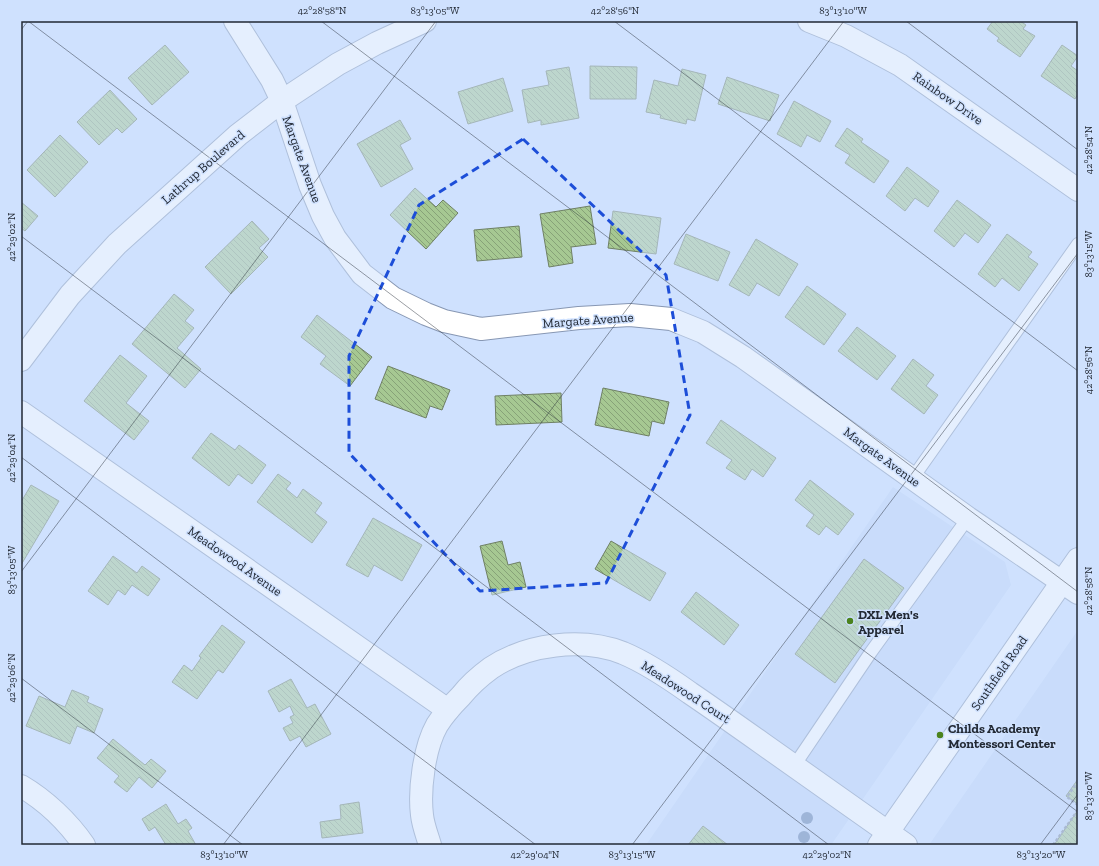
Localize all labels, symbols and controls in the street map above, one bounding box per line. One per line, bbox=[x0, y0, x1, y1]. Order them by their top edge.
text: 42°28'58"N bbox=[298, 5, 347, 17]
text: 83°13'05"W bbox=[411, 5, 460, 17]
text: 42°28'56"N bbox=[591, 5, 640, 17]
text: 83°13'10"W bbox=[819, 5, 867, 17]
street label: Rainbow Drive bbox=[910, 68, 986, 128]
street label: Margate Avenue bbox=[279, 114, 325, 204]
text: 42°28'54"N bbox=[1083, 125, 1095, 174]
street label: Lathrup Boulevard bbox=[158, 127, 248, 207]
text: 42°29'02"N bbox=[6, 212, 18, 261]
text: 83°13'15"W bbox=[1083, 230, 1095, 277]
street label: Margate Avenue bbox=[542, 309, 634, 331]
text: 42°28'56"N bbox=[1083, 345, 1095, 394]
street label: Margate Avenue bbox=[841, 424, 923, 490]
text: 42°29'04"N bbox=[6, 433, 18, 482]
street label: Meadowood Avenue bbox=[185, 523, 285, 599]
text: 83°13'05"W bbox=[6, 545, 18, 594]
text: 42°28'58"N bbox=[1083, 566, 1095, 615]
place label: DXL Men's Apparel bbox=[858, 607, 919, 637]
marker: DXL Men's Apparel bbox=[845, 616, 855, 626]
street label: Southfield Road bbox=[968, 633, 1030, 713]
text: 42°29'06"N bbox=[6, 653, 18, 703]
street label: Meadowood Court bbox=[639, 658, 733, 726]
place label: Childs Academy Montessori Center bbox=[948, 721, 1056, 751]
marker: Childs Academy Montessori Center bbox=[935, 730, 945, 740]
text: 83°13'20"W bbox=[1083, 771, 1095, 820]
text: 83°13'10"W bbox=[200, 849, 248, 861]
text: 42°29'04"N bbox=[511, 849, 560, 861]
text: 83°13'15"W bbox=[609, 849, 656, 861]
text: 42°29'02"N bbox=[803, 849, 852, 861]
text: 83°13'20"W bbox=[1017, 849, 1066, 861]

